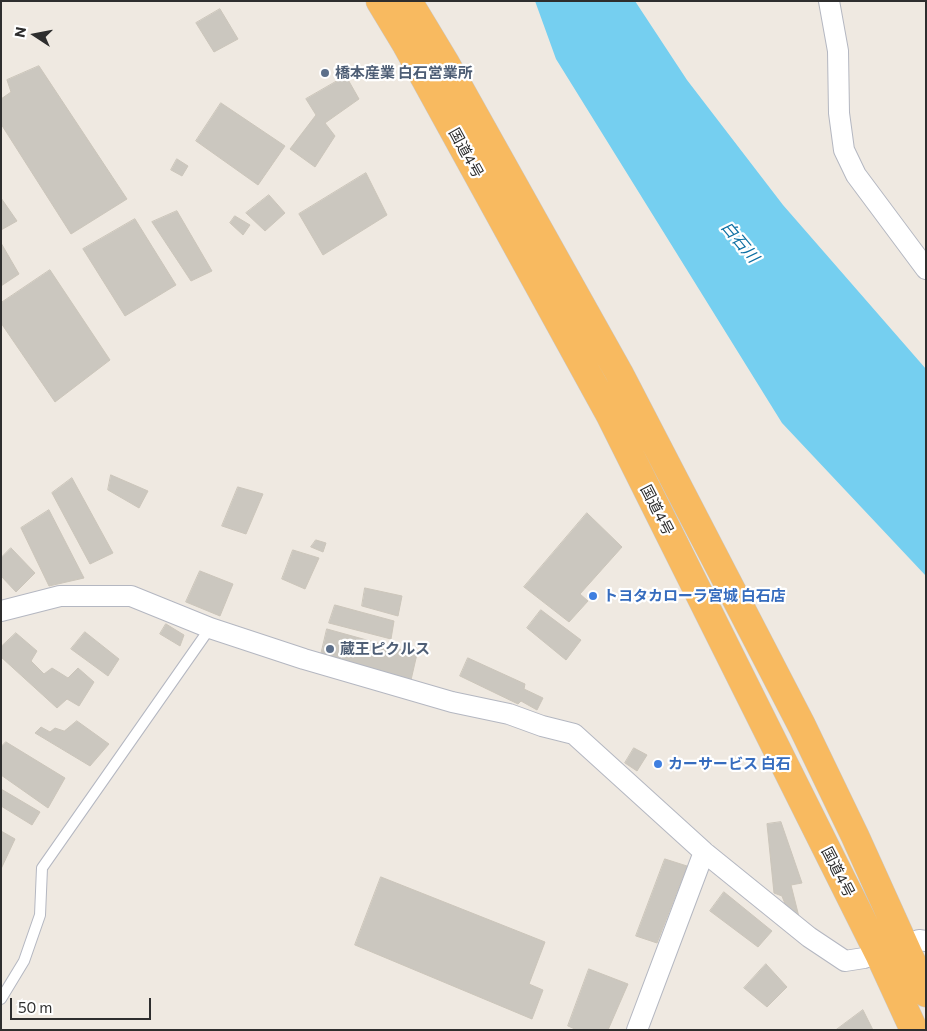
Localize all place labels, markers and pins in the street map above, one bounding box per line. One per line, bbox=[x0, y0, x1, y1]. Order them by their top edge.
place label: 橋本産業 白石営業所 bbox=[335, 64, 473, 82]
marker: 橋本産業 白石営業所 bbox=[319, 67, 331, 79]
place label: トヨタカローラ宮城 白石店 bbox=[603, 587, 786, 605]
marker: トヨタカローラ宮城 白石店 bbox=[587, 590, 599, 602]
place label: 蔵王ピクルス bbox=[340, 640, 430, 658]
marker: 蔵王ピクルス bbox=[324, 643, 336, 655]
place label: カーサービス 白石 bbox=[668, 755, 791, 773]
marker: カーサービス 白石 bbox=[652, 758, 664, 770]

